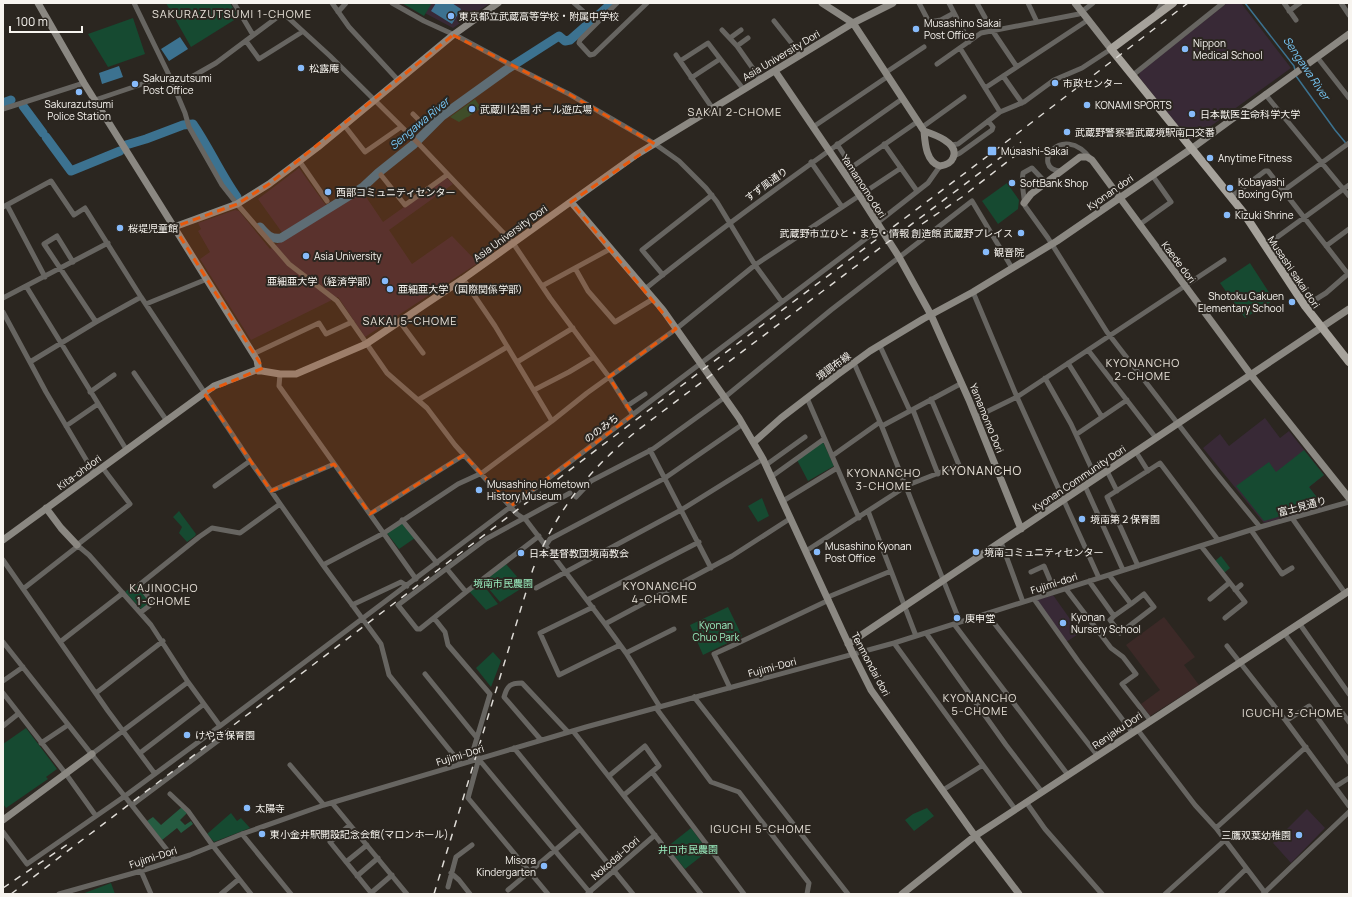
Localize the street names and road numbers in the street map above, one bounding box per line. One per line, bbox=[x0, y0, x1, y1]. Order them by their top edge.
street label: Asia University Dori bbox=[740, 26, 822, 84]
street label: Yamamomo dori bbox=[838, 152, 890, 220]
street label: すず風通り bbox=[742, 164, 790, 204]
street label: Kyonan dori bbox=[1084, 171, 1136, 213]
street label: Asia University Dori bbox=[470, 201, 550, 265]
street label: Musashi sakai dori bbox=[1265, 233, 1323, 311]
street label: Kaede dori bbox=[1159, 238, 1199, 286]
street label: 境調布線 bbox=[813, 349, 853, 383]
street label: Yamamomo Dori bbox=[967, 381, 1007, 455]
street label: ののみち bbox=[581, 410, 621, 446]
street label: Kyonan Community Dori bbox=[1030, 441, 1128, 515]
street label: Kita-ohdori bbox=[54, 451, 104, 493]
street label: 富士見通り bbox=[1276, 493, 1328, 519]
street label: Fujimi-dori bbox=[1029, 569, 1079, 597]
street label: Tenmondai dori bbox=[848, 630, 894, 698]
street label: Fujimi-Dori bbox=[746, 654, 798, 680]
street label: Renjaku Dori bbox=[1089, 708, 1145, 752]
street label: Fujimi-Dori bbox=[434, 741, 486, 769]
street label: Nokodai-Dori bbox=[588, 833, 642, 883]
street label: Fujimi-Dori bbox=[127, 843, 179, 871]

